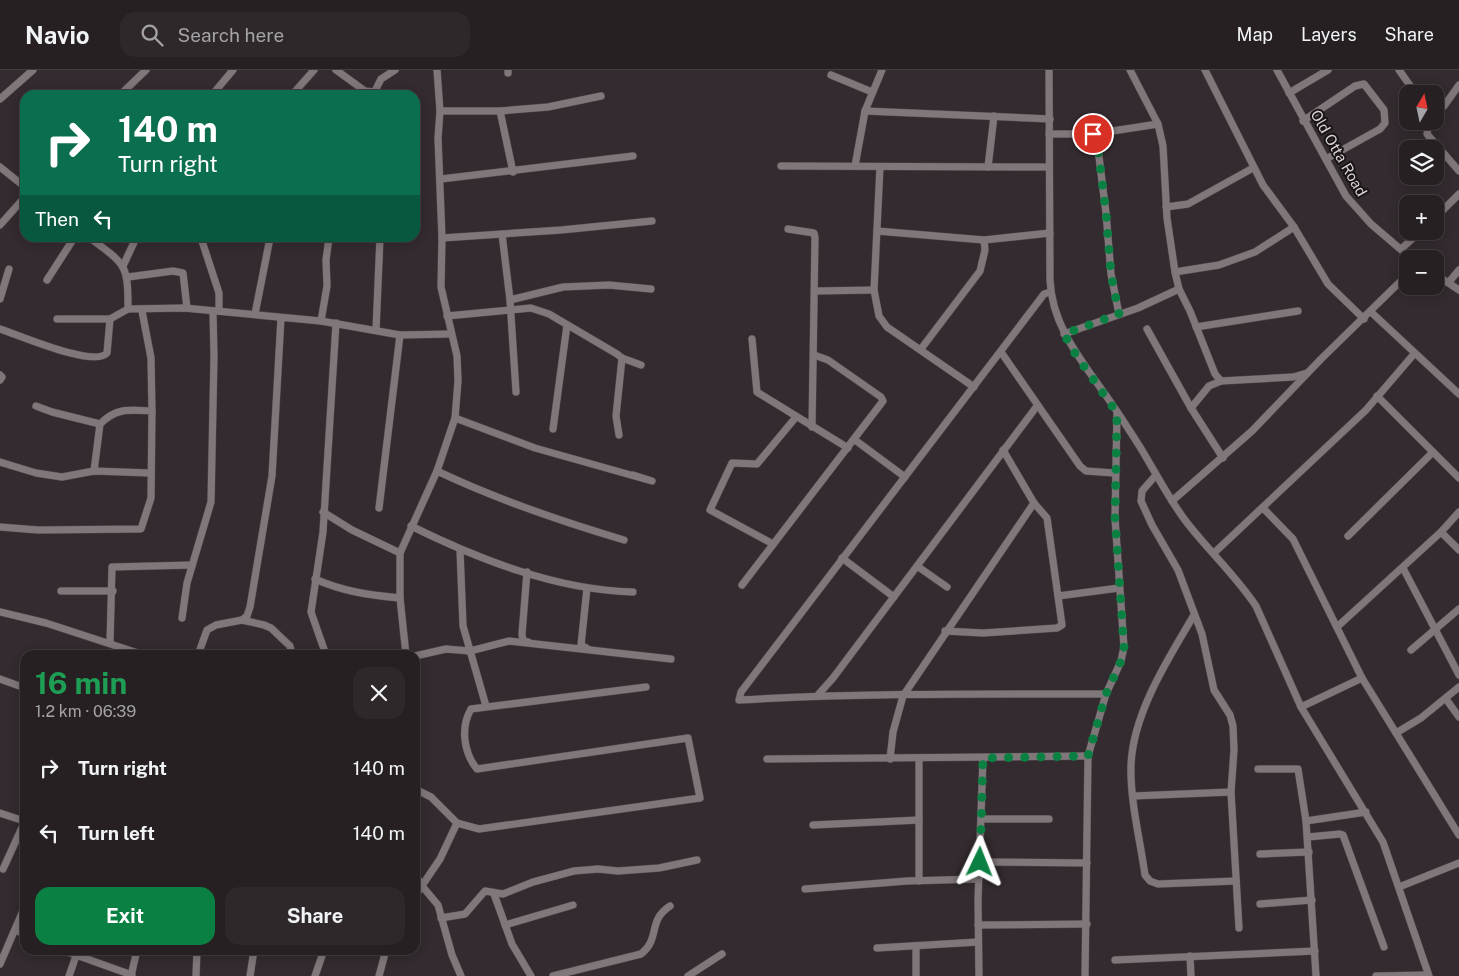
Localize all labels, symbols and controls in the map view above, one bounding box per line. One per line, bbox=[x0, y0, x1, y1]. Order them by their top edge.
search box bbox=[120, 12, 470, 57]
text: Navio bbox=[25, 21, 90, 49]
icon: search bbox=[138, 21, 166, 49]
text: Search here bbox=[178, 24, 284, 46]
text: Map bbox=[1237, 24, 1273, 45]
text: Layers bbox=[1301, 24, 1357, 45]
text: Share bbox=[1385, 24, 1434, 45]
north arrow bbox=[1399, 85, 1444, 130]
map controls bbox=[1399, 85, 1444, 295]
street label: Old Otta Road bbox=[1307, 107, 1371, 199]
text: 140 m bbox=[118, 109, 218, 150]
icon: right bbox=[35, 110, 100, 175]
pin bbox=[1072, 113, 1114, 155]
icon: arrive bbox=[1079, 120, 1107, 148]
button: layers bbox=[1399, 140, 1444, 185]
text: Turn right bbox=[118, 151, 218, 177]
button: + bbox=[1399, 195, 1444, 240]
icon: left bbox=[89, 205, 117, 233]
text: Then bbox=[35, 208, 79, 230]
button: − bbox=[1399, 250, 1444, 295]
text: 16 min bbox=[35, 665, 127, 701]
button: close bbox=[353, 667, 405, 719]
text: 1.2 km · 06:39 bbox=[35, 702, 136, 721]
icon: right bbox=[35, 754, 63, 782]
text: Turn right bbox=[78, 757, 167, 779]
text: 140 m bbox=[353, 757, 405, 779]
icon: left bbox=[35, 819, 63, 847]
text: Turn left bbox=[78, 822, 155, 844]
text: 140 m bbox=[353, 822, 405, 844]
position arrow bbox=[953, 835, 1005, 887]
button: Exit bbox=[35, 887, 215, 945]
button: Share bbox=[225, 887, 405, 945]

